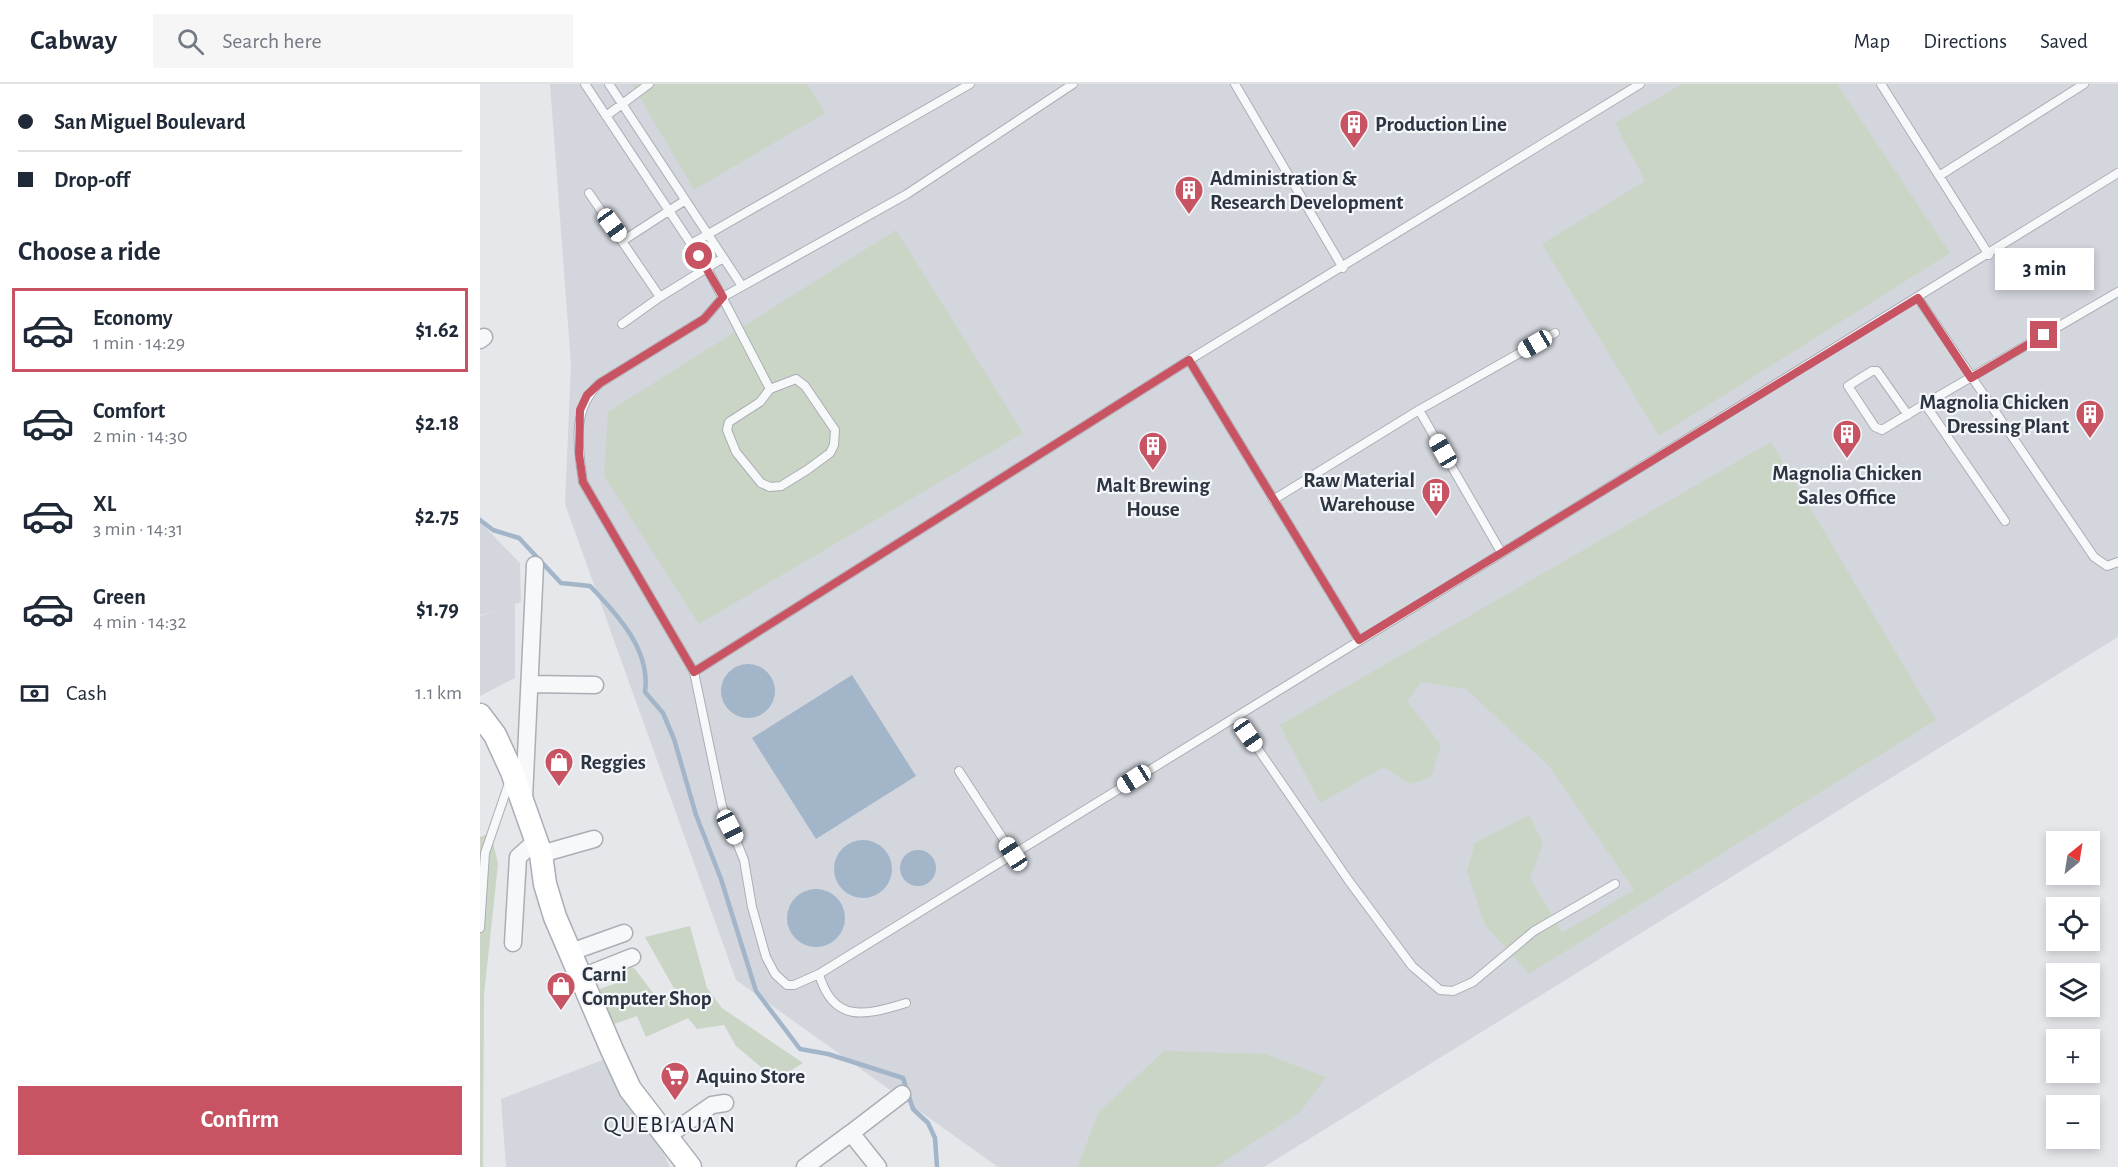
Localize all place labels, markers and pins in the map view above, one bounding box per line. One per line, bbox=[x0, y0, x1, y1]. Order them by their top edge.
building icon: Production Line bbox=[1338, 108, 1370, 150]
place label: Production Line bbox=[1375, 114, 1507, 135]
place label: Administration & Research Development bbox=[1210, 168, 1403, 213]
building icon: Administration & Research Development bbox=[1173, 174, 1205, 216]
place label: Magnolia Chicken Dressing Plant bbox=[1919, 392, 2069, 437]
building icon: Magnolia Chicken Dressing Plant bbox=[2074, 398, 2106, 440]
building icon: Magnolia Chicken Sales Office bbox=[1831, 418, 1863, 460]
building icon: Malt Brewing House bbox=[1137, 430, 1169, 472]
place label: Magnolia Chicken Sales Office bbox=[1772, 463, 1922, 508]
place label: Raw Material Warehouse bbox=[1303, 470, 1415, 515]
place label: Malt Brewing House bbox=[1096, 475, 1210, 520]
building icon: Raw Material Warehouse bbox=[1420, 476, 1452, 518]
shop icon: Reggies bbox=[543, 746, 575, 788]
place label: Reggies bbox=[580, 752, 646, 773]
place label: Carni Computer Shop bbox=[582, 964, 712, 1009]
shop icon: Carni Computer Shop bbox=[545, 970, 577, 1012]
supermarket icon: Aquino Store bbox=[659, 1060, 691, 1102]
place label: Aquino Store bbox=[696, 1066, 805, 1087]

